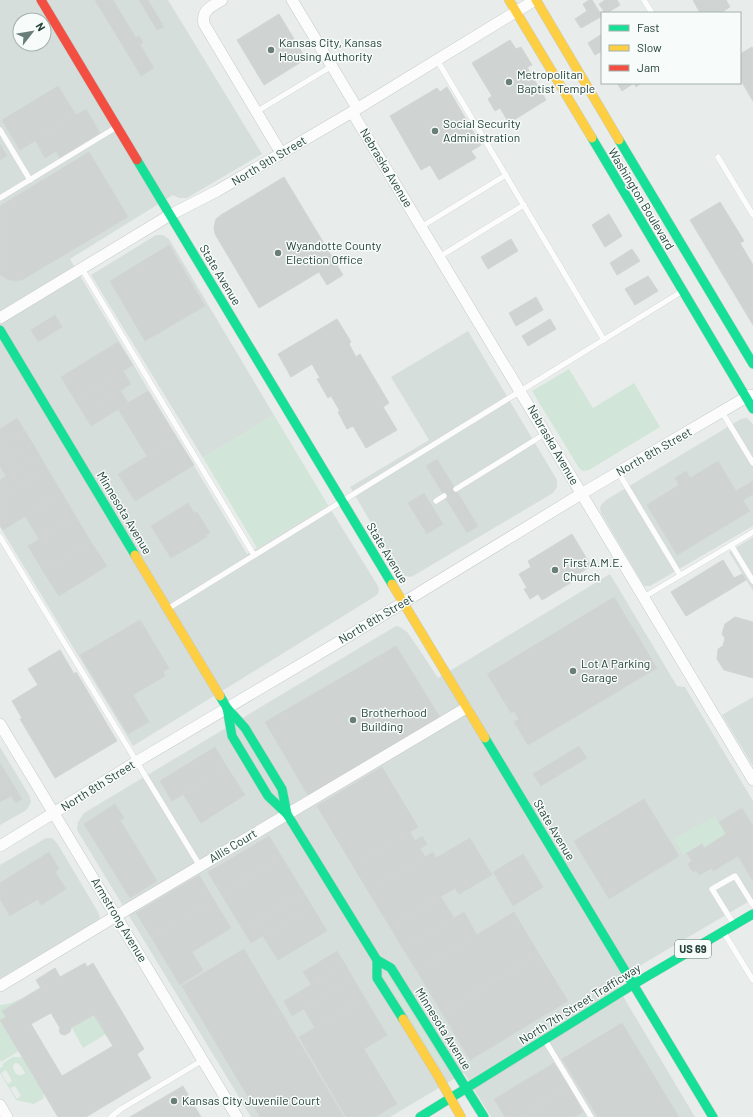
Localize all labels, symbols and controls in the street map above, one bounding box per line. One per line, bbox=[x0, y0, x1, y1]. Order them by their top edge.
north arrow bbox=[12, 12, 52, 52]
legend bbox=[601, 12, 741, 84]
text: N bbox=[34, 20, 48, 33]
text: Fast bbox=[637, 20, 660, 34]
place label: Kansas City, Kansas Housing Authority bbox=[279, 35, 382, 63]
text: Slow bbox=[637, 40, 662, 54]
marker: Kansas City, Kansas Housing Authority bbox=[266, 45, 276, 55]
text: Jam bbox=[637, 60, 660, 74]
place label: Metropolitan Baptist Temple bbox=[517, 67, 595, 95]
marker: Metropolitan Baptist Temple bbox=[504, 77, 514, 87]
place label: Social Security Administration bbox=[443, 116, 521, 144]
street label: Nebraska Avenue bbox=[358, 125, 416, 210]
marker: Social Security Administration bbox=[430, 126, 440, 136]
street label: North 9th Street bbox=[229, 132, 308, 188]
street label: Washington Boulevard bbox=[606, 145, 678, 252]
place label: Wyandotte County Election Office bbox=[286, 238, 382, 266]
street label: State Avenue bbox=[197, 241, 245, 307]
marker: Wyandotte County Election Office bbox=[273, 248, 283, 258]
street label: Nebraska Avenue bbox=[525, 402, 582, 487]
street label: North 8th Street bbox=[613, 424, 694, 478]
street label: Minnesota Avenue bbox=[95, 469, 155, 556]
street label: State Avenue bbox=[364, 519, 412, 585]
place label: First A.M.E. Church bbox=[563, 555, 623, 583]
marker: First A.M.E. Church bbox=[550, 565, 560, 575]
street label: North 8th Street bbox=[336, 590, 415, 646]
place label: Lot A Parking Garage bbox=[581, 656, 650, 684]
marker: Lot A Parking Garage bbox=[568, 666, 578, 676]
place label: Brotherhood Building bbox=[361, 705, 427, 733]
marker: Brotherhood Building bbox=[348, 715, 358, 725]
street label: North 8th Street bbox=[58, 757, 137, 814]
street label: State Avenue bbox=[531, 796, 579, 862]
street label: Allis Court bbox=[206, 825, 259, 865]
street label: Armstrong Avenue bbox=[89, 875, 151, 964]
road number: US 69 bbox=[675, 940, 711, 958]
street label: North 7th Street Trafficway bbox=[516, 960, 643, 1046]
street label: Minnesota Avenue bbox=[413, 985, 475, 1072]
place label: Kansas City Juvenile Court bbox=[182, 1093, 320, 1107]
marker: Kansas City Juvenile Court bbox=[169, 1096, 179, 1106]

